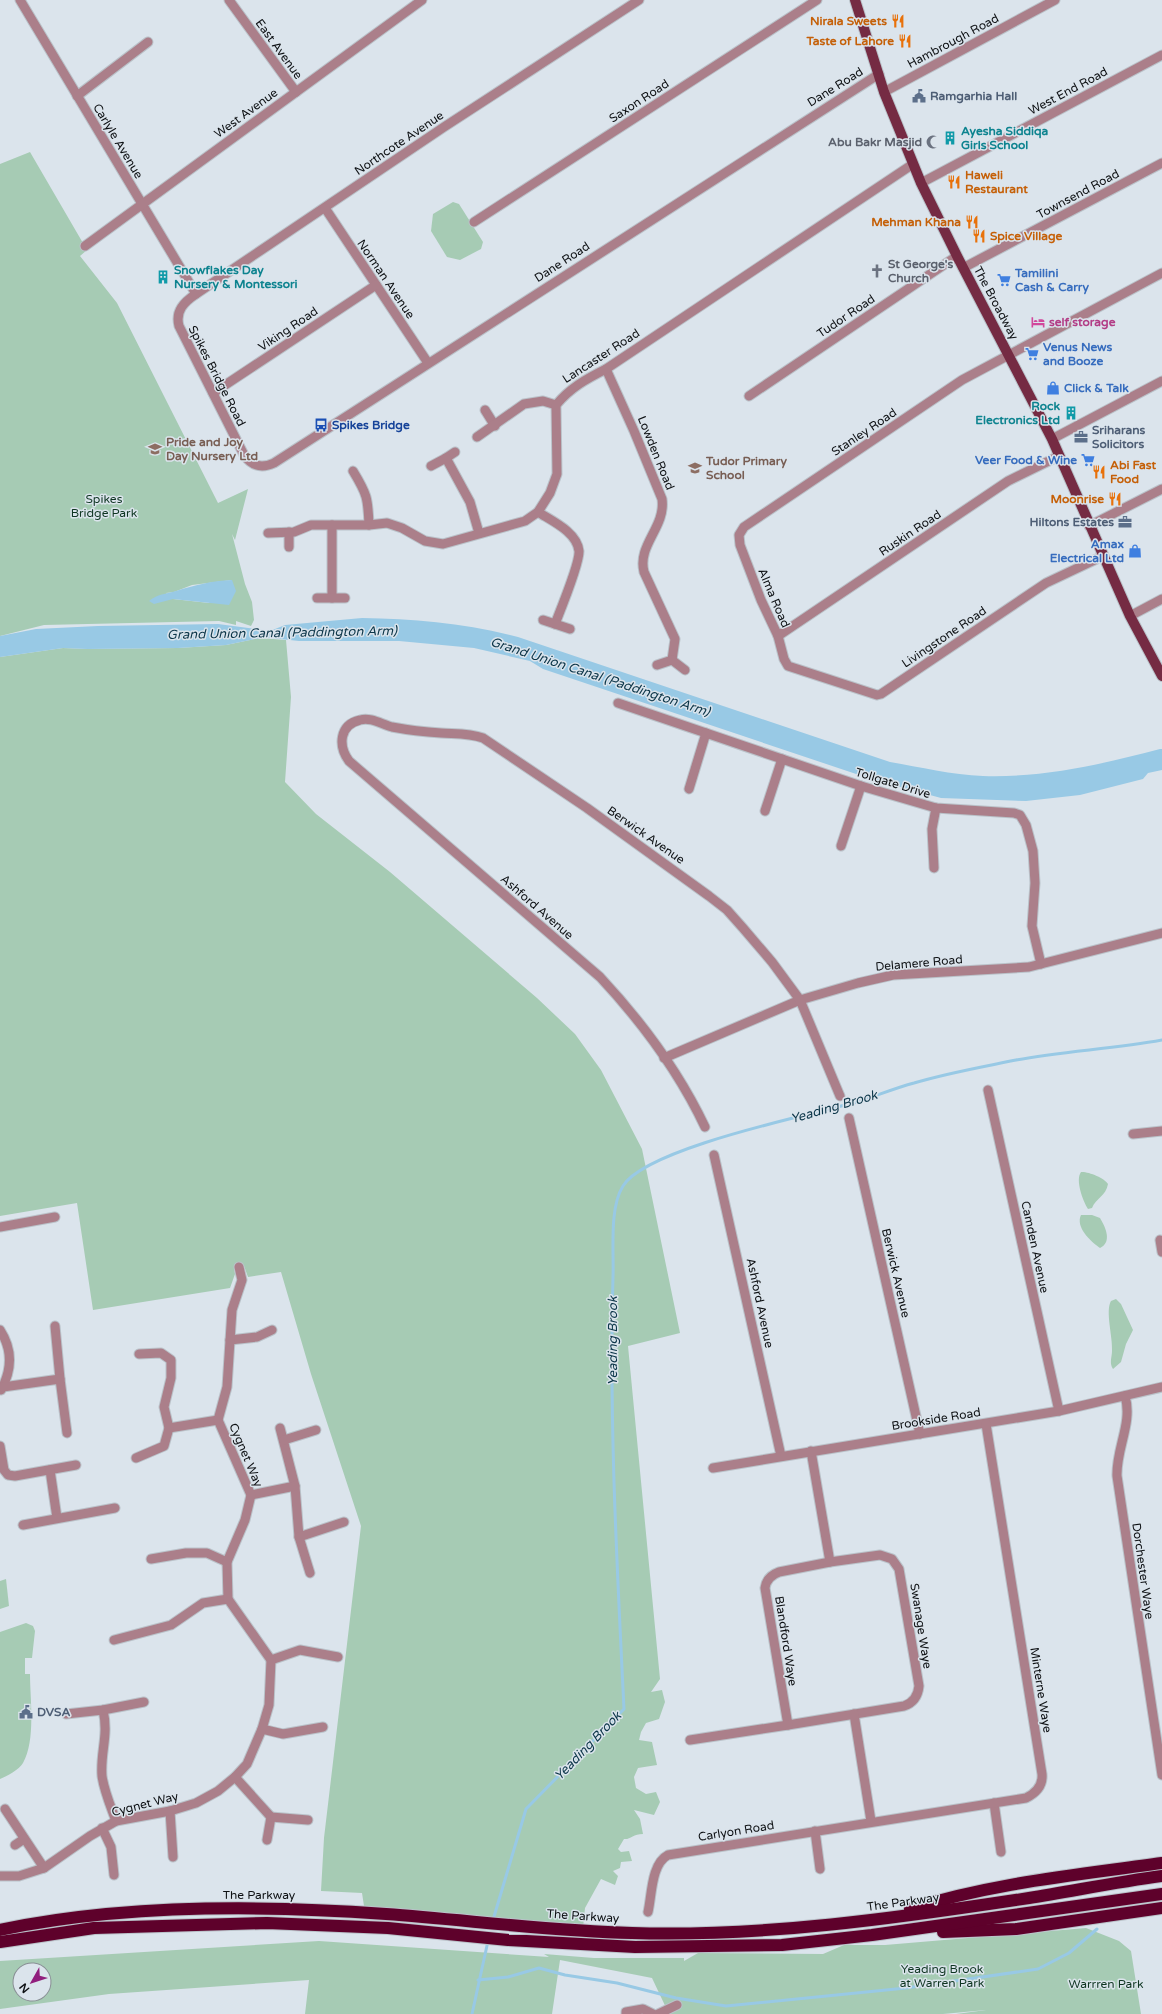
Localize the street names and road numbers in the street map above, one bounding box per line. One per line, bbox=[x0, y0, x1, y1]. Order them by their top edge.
street label: Hambrough Road bbox=[905, 11, 1001, 71]
street label: East Avenue bbox=[253, 16, 306, 82]
street label: Dane Road bbox=[805, 64, 865, 110]
street label: West End Road bbox=[1026, 64, 1110, 118]
street label: Saxon Road bbox=[607, 77, 671, 125]
street label: West Avenue bbox=[212, 85, 281, 141]
street label: Carlyle Avenue bbox=[90, 101, 146, 181]
street label: Northcote Avenue bbox=[352, 108, 446, 178]
street label: Townsend Road bbox=[1034, 166, 1122, 222]
street label: Norman Avenue bbox=[354, 237, 418, 321]
street label: Dane Road bbox=[532, 239, 592, 285]
street label: The Broadway bbox=[971, 264, 1022, 343]
street label: Tudor Road bbox=[814, 292, 878, 340]
street label: Viking Road bbox=[256, 304, 320, 354]
street label: Spikes Bridge Road bbox=[186, 323, 248, 429]
street label: Lancaster Road bbox=[560, 326, 642, 386]
street label: Stanley Road bbox=[829, 405, 899, 459]
street label: Lowden Road bbox=[635, 414, 677, 492]
street label: Ruskin Road bbox=[876, 507, 944, 559]
street label: Alma Road bbox=[755, 566, 793, 630]
street label: Livingstone Road bbox=[899, 604, 989, 670]
street label: Tollgate Drive bbox=[854, 765, 933, 801]
street label: Berwick Avenue bbox=[605, 803, 688, 867]
street label: Ashford Avenue bbox=[498, 872, 576, 942]
street label: Delamere Road bbox=[875, 952, 963, 974]
street label: Camden Avenue bbox=[1018, 1200, 1052, 1295]
street label: Berwick Avenue bbox=[879, 1227, 913, 1319]
street label: Ashford Avenue bbox=[744, 1257, 776, 1349]
street label: Brookside Road bbox=[890, 1405, 982, 1433]
street label: Cygnet Way bbox=[226, 1421, 266, 1490]
street label: Dorchester Waye bbox=[1129, 1522, 1157, 1620]
street label: Swanage Waye bbox=[907, 1582, 935, 1670]
street label: Blandford Waye bbox=[772, 1595, 800, 1687]
street label: Minterne Waye bbox=[1027, 1646, 1055, 1734]
street label: Cygnet Way bbox=[110, 1789, 180, 1819]
street label: Carlyon Road bbox=[697, 1818, 775, 1844]
street label: The Parkway bbox=[223, 1888, 296, 1902]
street label: The Parkway bbox=[866, 1890, 940, 1914]
street label: The Parkway bbox=[546, 1906, 620, 1926]

